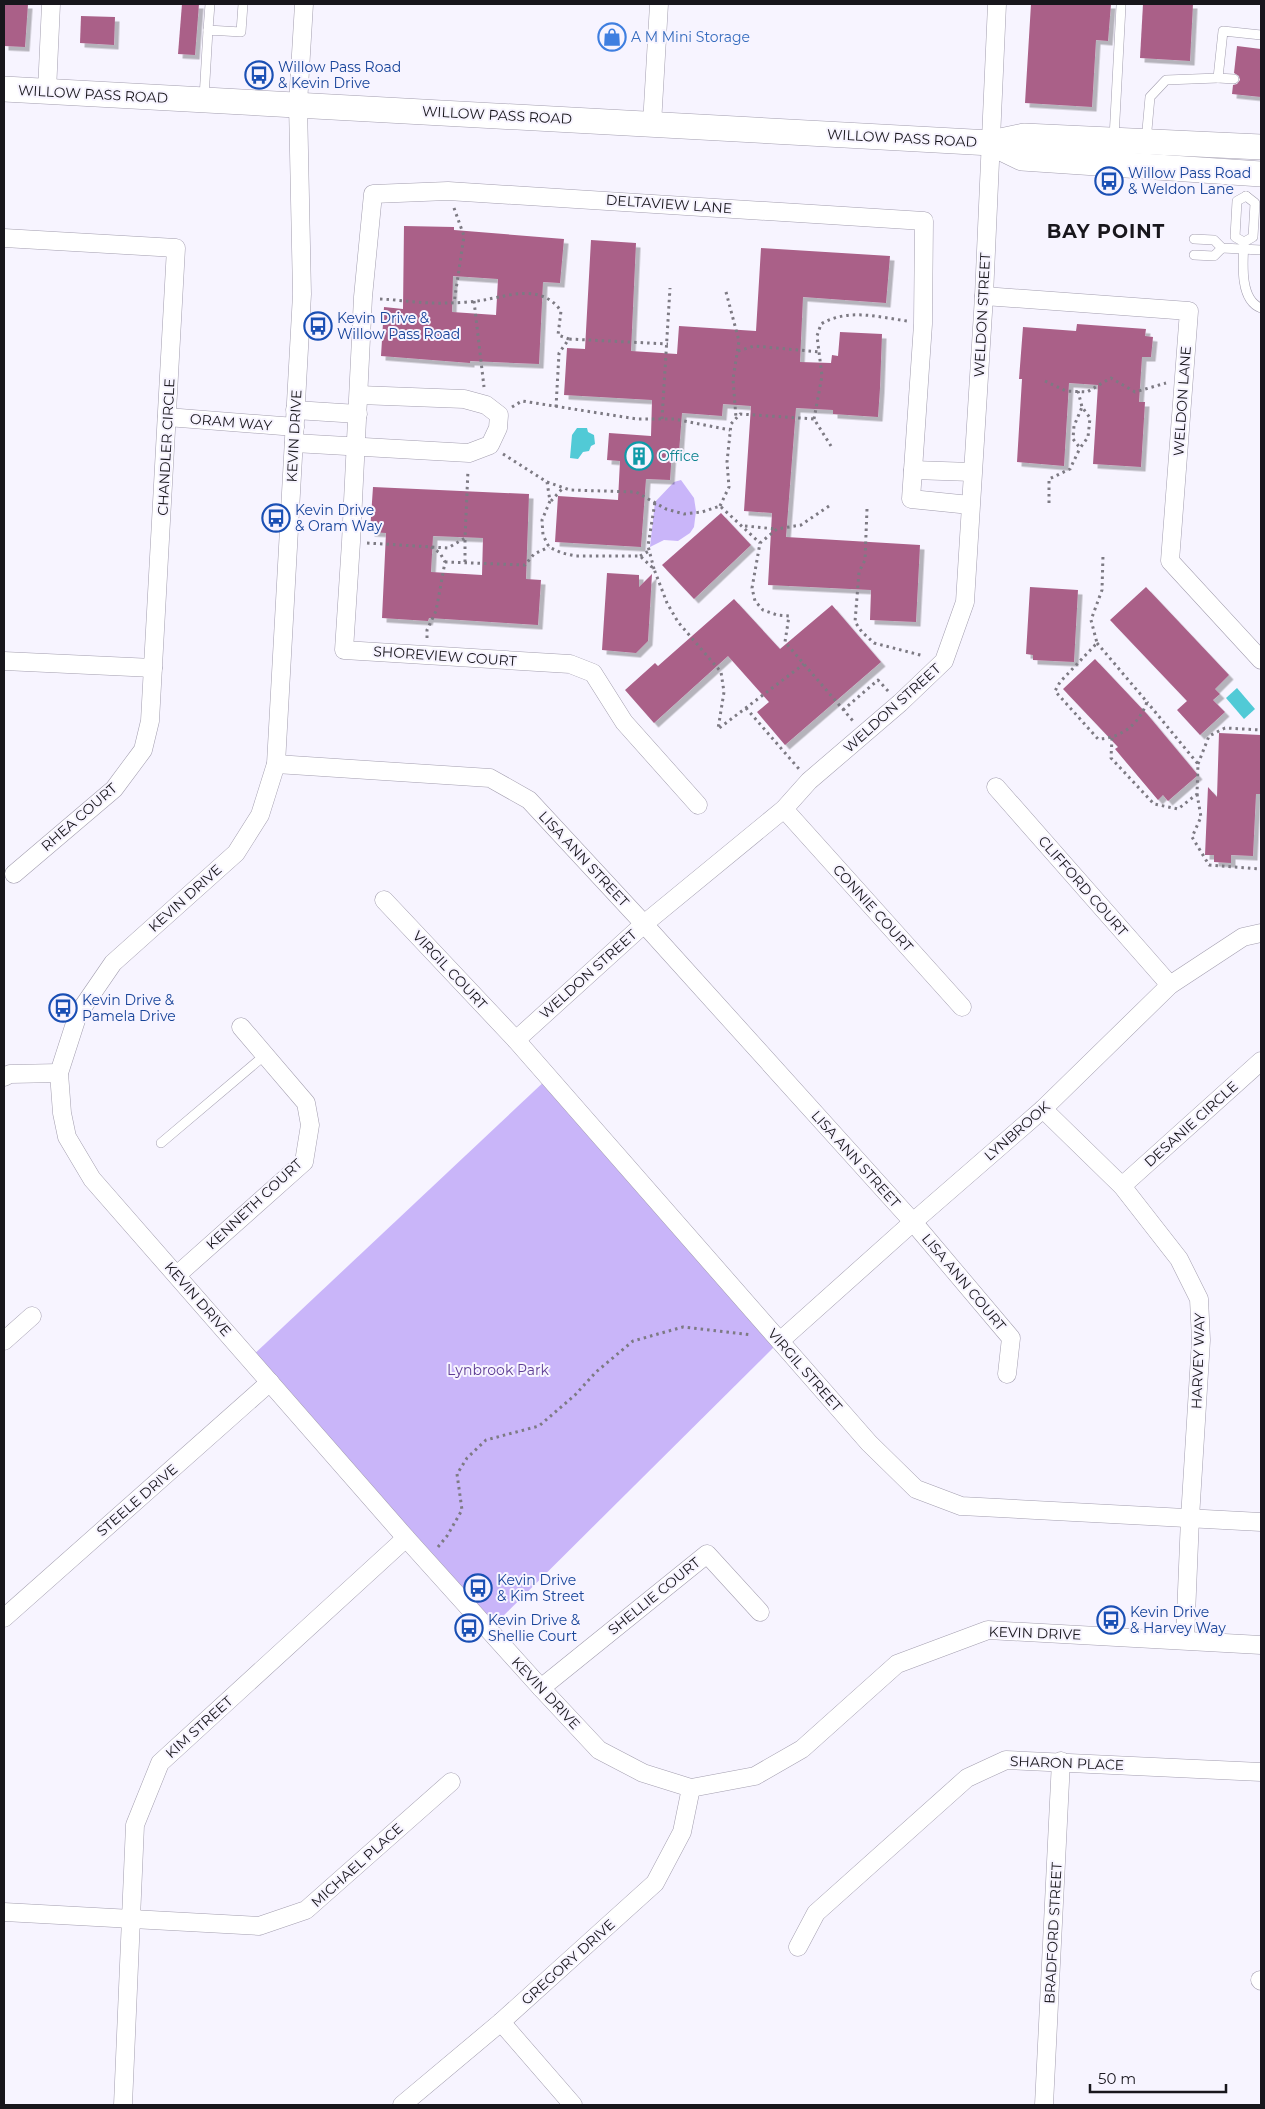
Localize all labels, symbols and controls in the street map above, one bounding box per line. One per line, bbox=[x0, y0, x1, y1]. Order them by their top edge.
shop icon: A M Mini Storage bbox=[597, 22, 627, 52]
place label: A M Mini Storage bbox=[631, 28, 750, 46]
place label: Willow Pass Road & Kevin Drive bbox=[278, 58, 401, 92]
bus stop icon: Willow Pass Road & Kevin Drive bbox=[244, 60, 274, 90]
street label: WILLOW PASS ROAD bbox=[18, 81, 168, 107]
street label: WILLOW PASS ROAD bbox=[422, 102, 572, 128]
street label: WILLOW PASS ROAD bbox=[827, 125, 977, 151]
place label: Willow Pass Road & Weldon Lane bbox=[1128, 164, 1251, 198]
bus stop icon: Willow Pass Road & Weldon Lane bbox=[1094, 166, 1124, 196]
street label: DELTAVIEW LANE bbox=[605, 191, 733, 217]
district label: BAY POINT bbox=[1047, 220, 1165, 243]
street label: WELDON STREET bbox=[970, 252, 994, 378]
place label: Kevin Drive & Willow Pass Road bbox=[337, 309, 460, 343]
bus stop icon: Kevin Drive & Willow Pass Road bbox=[303, 311, 333, 341]
street label: WELDON LANE bbox=[1169, 345, 1195, 457]
street label: CHANDLER CIRCLE bbox=[153, 378, 179, 516]
street label: KEVIN DRIVE bbox=[283, 389, 305, 483]
street label: ORAM WAY bbox=[189, 409, 273, 435]
building icon: Office bbox=[624, 441, 654, 471]
place label: Office bbox=[658, 447, 699, 465]
place label: Kevin Drive & Oram Way bbox=[295, 501, 382, 535]
bus stop icon: Kevin Drive & Oram Way bbox=[261, 503, 291, 533]
street label: SHOREVIEW COURT bbox=[373, 642, 517, 670]
street label: WELDON STREET bbox=[840, 660, 944, 756]
street label: RHEA COURT bbox=[37, 779, 121, 855]
street label: LISA ANN STREET bbox=[535, 807, 633, 911]
street label: CLIFFORD COURT bbox=[1034, 832, 1132, 940]
street label: KEVIN DRIVE bbox=[145, 860, 225, 936]
street label: CONNIE COURT bbox=[829, 861, 917, 955]
street label: WELDON STREET bbox=[536, 926, 640, 1022]
street label: VIRGIL COURT bbox=[409, 927, 491, 1013]
place label: Kevin Drive & Pamela Drive bbox=[82, 991, 176, 1025]
bus stop icon: Kevin Drive & Pamela Drive bbox=[48, 993, 78, 1023]
street label: DESANIE CIRCLE bbox=[1140, 1077, 1242, 1171]
street label: LYNBROOK bbox=[980, 1097, 1054, 1164]
street label: LISA ANN STREET bbox=[808, 1107, 904, 1211]
street label: KENNETH COURT bbox=[202, 1155, 306, 1253]
street label: LISA ANN COURT bbox=[918, 1230, 1010, 1334]
street label: KEVIN DRIVE bbox=[161, 1258, 235, 1340]
street label: HARVEY WAY bbox=[1187, 1312, 1209, 1409]
street label: VIRGIL STREET bbox=[764, 1325, 846, 1415]
park label: Lynbrook Park bbox=[447, 1361, 550, 1379]
street label: STEELE DRIVE bbox=[93, 1460, 181, 1540]
street label: SHELLIE COURT bbox=[604, 1553, 704, 1639]
place label: Kevin Drive & Kim Street bbox=[497, 1571, 585, 1605]
bus stop icon: Kevin Drive & Kim Street bbox=[463, 1573, 493, 1603]
place label: Kevin Drive & Harvey Way bbox=[1130, 1603, 1226, 1637]
bus stop icon: Kevin Drive & Harvey Way bbox=[1096, 1605, 1126, 1635]
place label: Kevin Drive & Shellie Court bbox=[488, 1611, 581, 1645]
bus stop icon: Kevin Drive & Shellie Court bbox=[454, 1613, 484, 1643]
street label: KEVIN DRIVE bbox=[988, 1622, 1082, 1644]
street label: KEVIN DRIVE bbox=[508, 1653, 584, 1733]
street label: KIM STREET bbox=[162, 1692, 236, 1762]
street label: SHARON PLACE bbox=[1010, 1752, 1124, 1774]
street label: MICHAEL PLACE bbox=[307, 1819, 407, 1911]
street label: BRADFORD STREET bbox=[1040, 1862, 1066, 2004]
street label: GREGORY DRIVE bbox=[517, 1915, 619, 2009]
scale bar bbox=[1090, 2062, 1226, 2094]
text: 50 m bbox=[1098, 2069, 1136, 2088]

